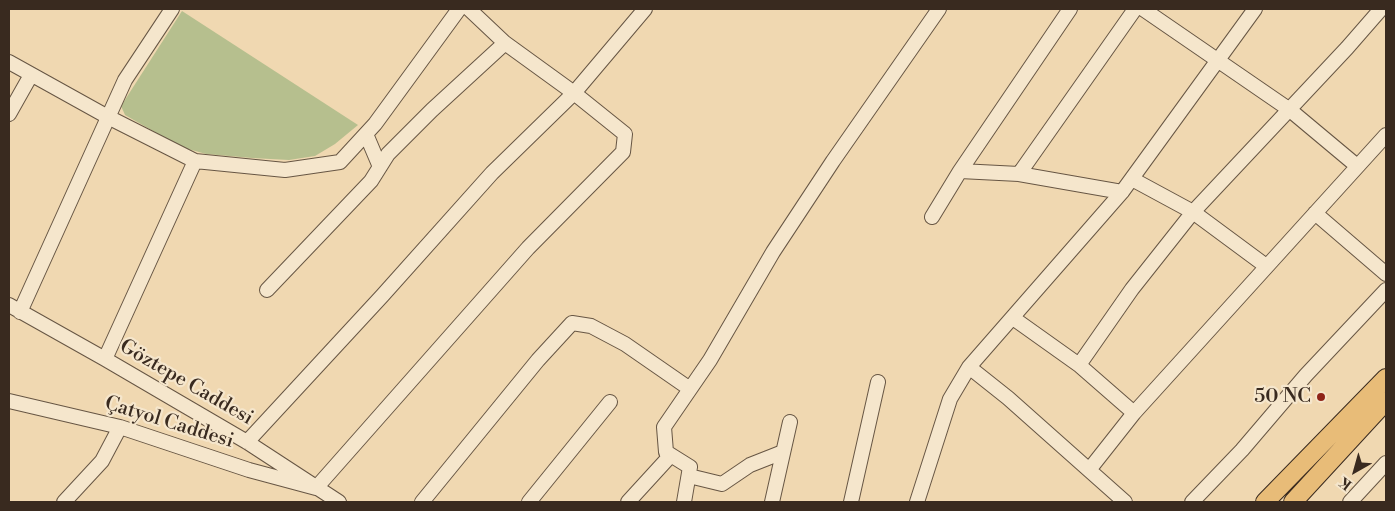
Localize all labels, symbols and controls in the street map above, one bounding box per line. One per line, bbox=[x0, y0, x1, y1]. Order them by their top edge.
street label: Göztepe Caddesi bbox=[115, 335, 257, 431]
place label: 50 NC bbox=[1254, 385, 1311, 409]
marker: 50 NC bbox=[1315, 391, 1327, 403]
street label: Çatyol Caddesi bbox=[102, 392, 236, 454]
north arrow bbox=[1330, 446, 1380, 496]
text: K bbox=[1336, 472, 1356, 493]

